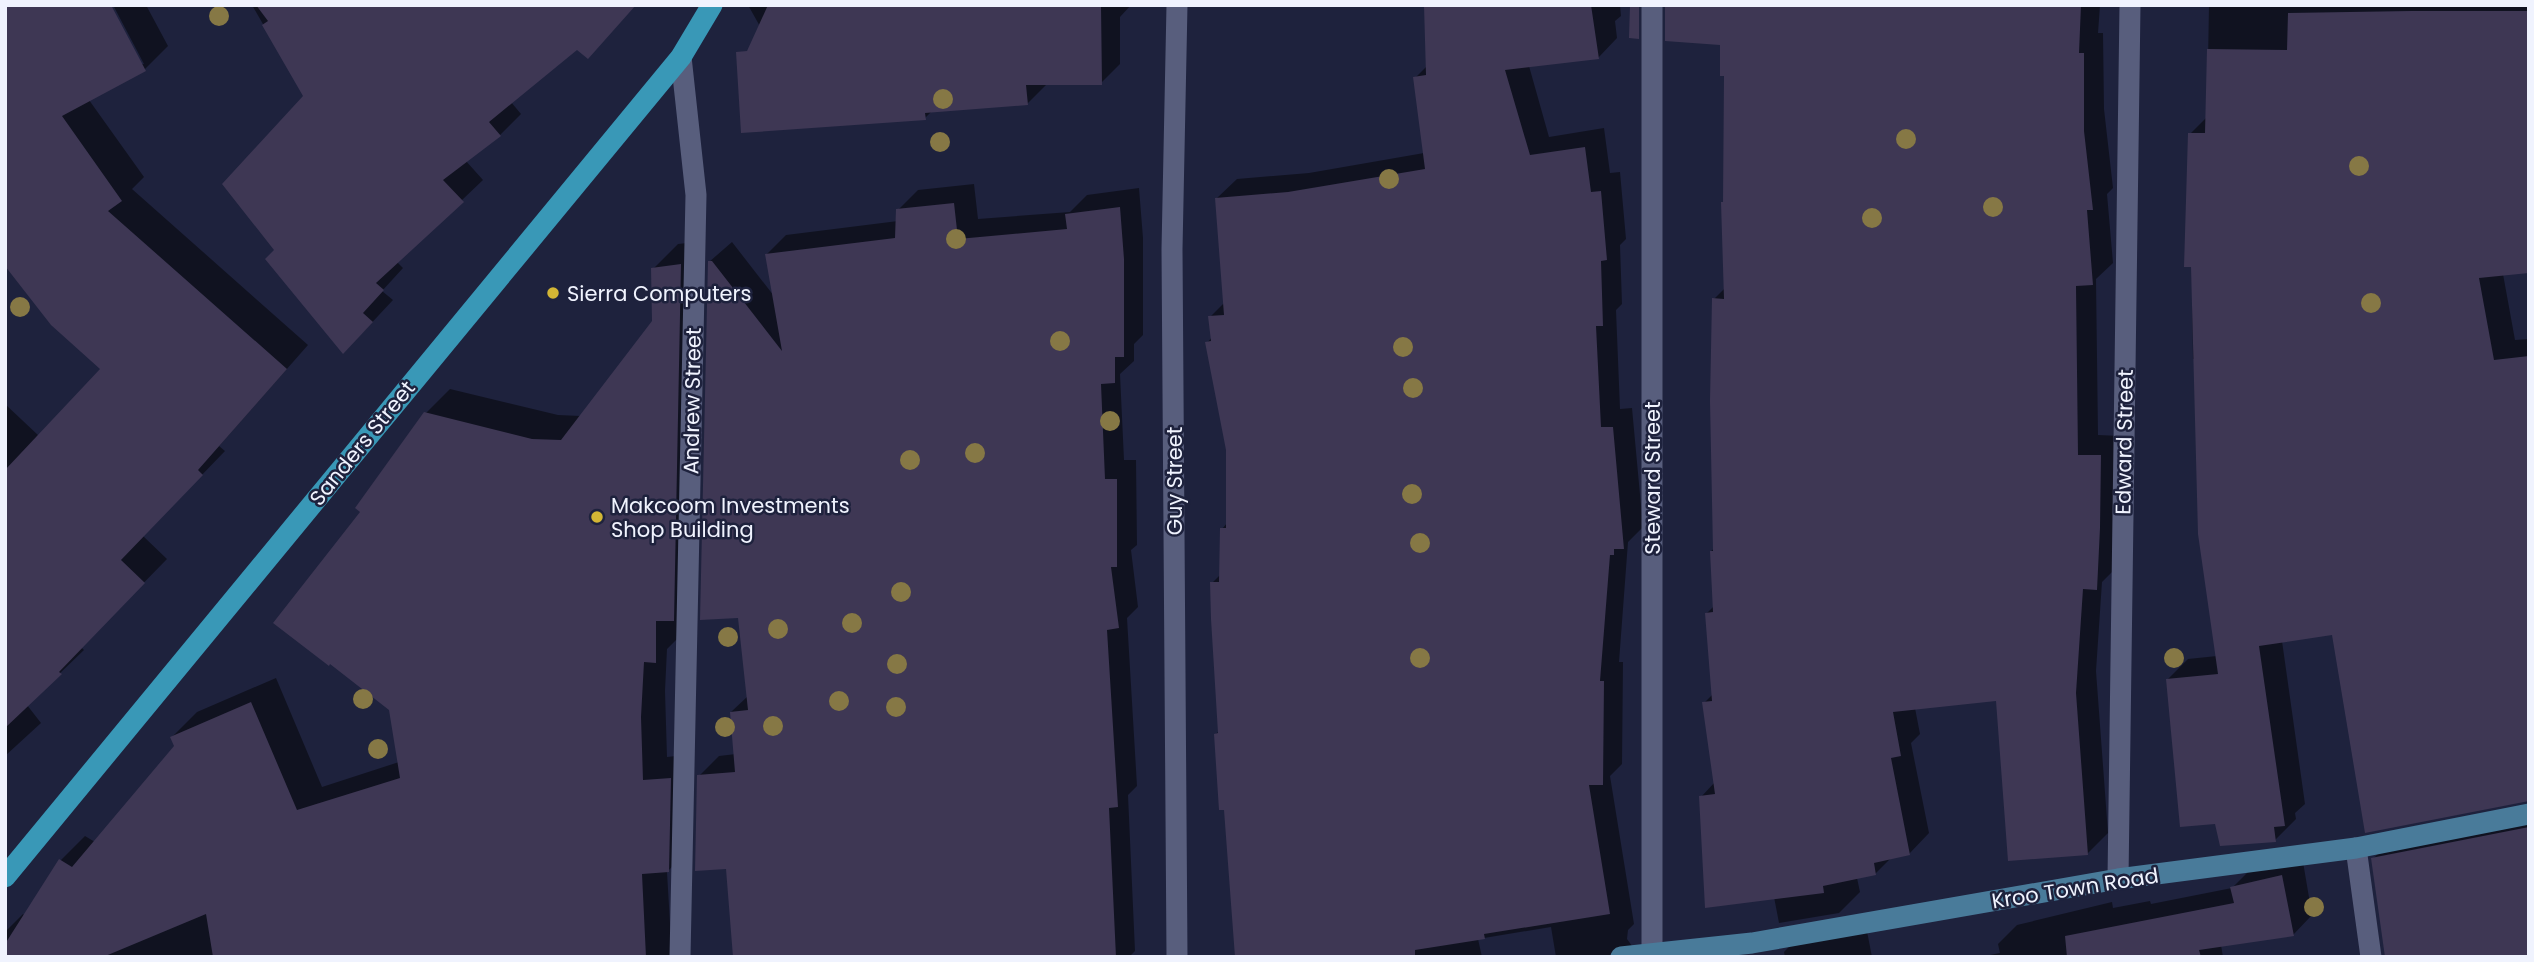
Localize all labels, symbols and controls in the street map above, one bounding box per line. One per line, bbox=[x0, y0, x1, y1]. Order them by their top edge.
place label: Sierra Computers bbox=[567, 279, 751, 308]
marker: Sierra Computers bbox=[545, 285, 561, 301]
street label: Andrew Street bbox=[676, 327, 708, 475]
street label: Edward Street bbox=[2108, 369, 2140, 515]
street label: Sanders Street bbox=[303, 374, 421, 512]
street label: Steward Street bbox=[1638, 401, 1667, 555]
street label: Guy Street bbox=[1160, 427, 1189, 535]
place label: Makcoom Investments Shop Building bbox=[611, 491, 850, 544]
marker: Makcoom Investments Shop Building bbox=[589, 509, 605, 525]
street label: Kroo Town Road bbox=[1989, 860, 2161, 916]

